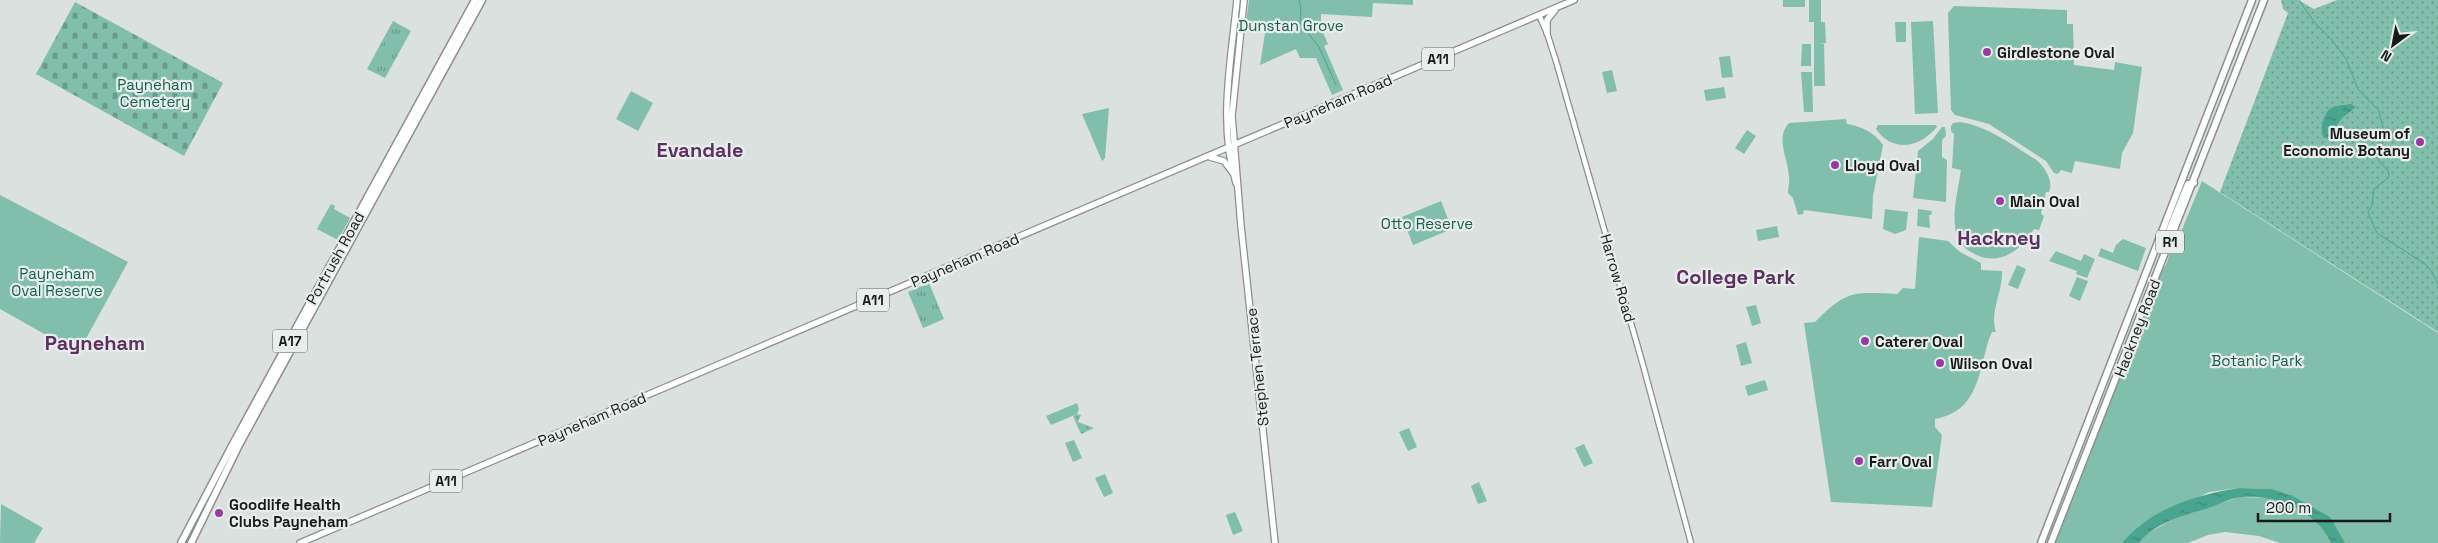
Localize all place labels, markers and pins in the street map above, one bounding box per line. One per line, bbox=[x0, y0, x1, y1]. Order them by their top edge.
place label: Girdlestone Oval bbox=[1997, 43, 2115, 62]
marker: Girdlestone Oval bbox=[1981, 46, 1993, 58]
place label: Museum of Economic Botany bbox=[2283, 124, 2410, 160]
marker: Museum of Economic Botany bbox=[2414, 136, 2426, 148]
place label: Lloyd Oval bbox=[1845, 156, 1920, 175]
marker: Lloyd Oval bbox=[1829, 159, 1841, 171]
place label: Main Oval bbox=[2010, 192, 2080, 211]
marker: Main Oval bbox=[1994, 195, 2006, 207]
place label: Caterer Oval bbox=[1875, 332, 1963, 351]
marker: Caterer Oval bbox=[1859, 335, 1871, 347]
place label: Wilson Oval bbox=[1950, 354, 2032, 373]
marker: Wilson Oval bbox=[1934, 357, 1946, 369]
place label: Farr Oval bbox=[1869, 452, 1932, 471]
marker: Farr Oval bbox=[1853, 455, 1865, 467]
place label: Goodlife Health Clubs Payneham bbox=[229, 495, 348, 531]
marker: Goodlife Health Clubs Payneham bbox=[213, 507, 225, 519]

